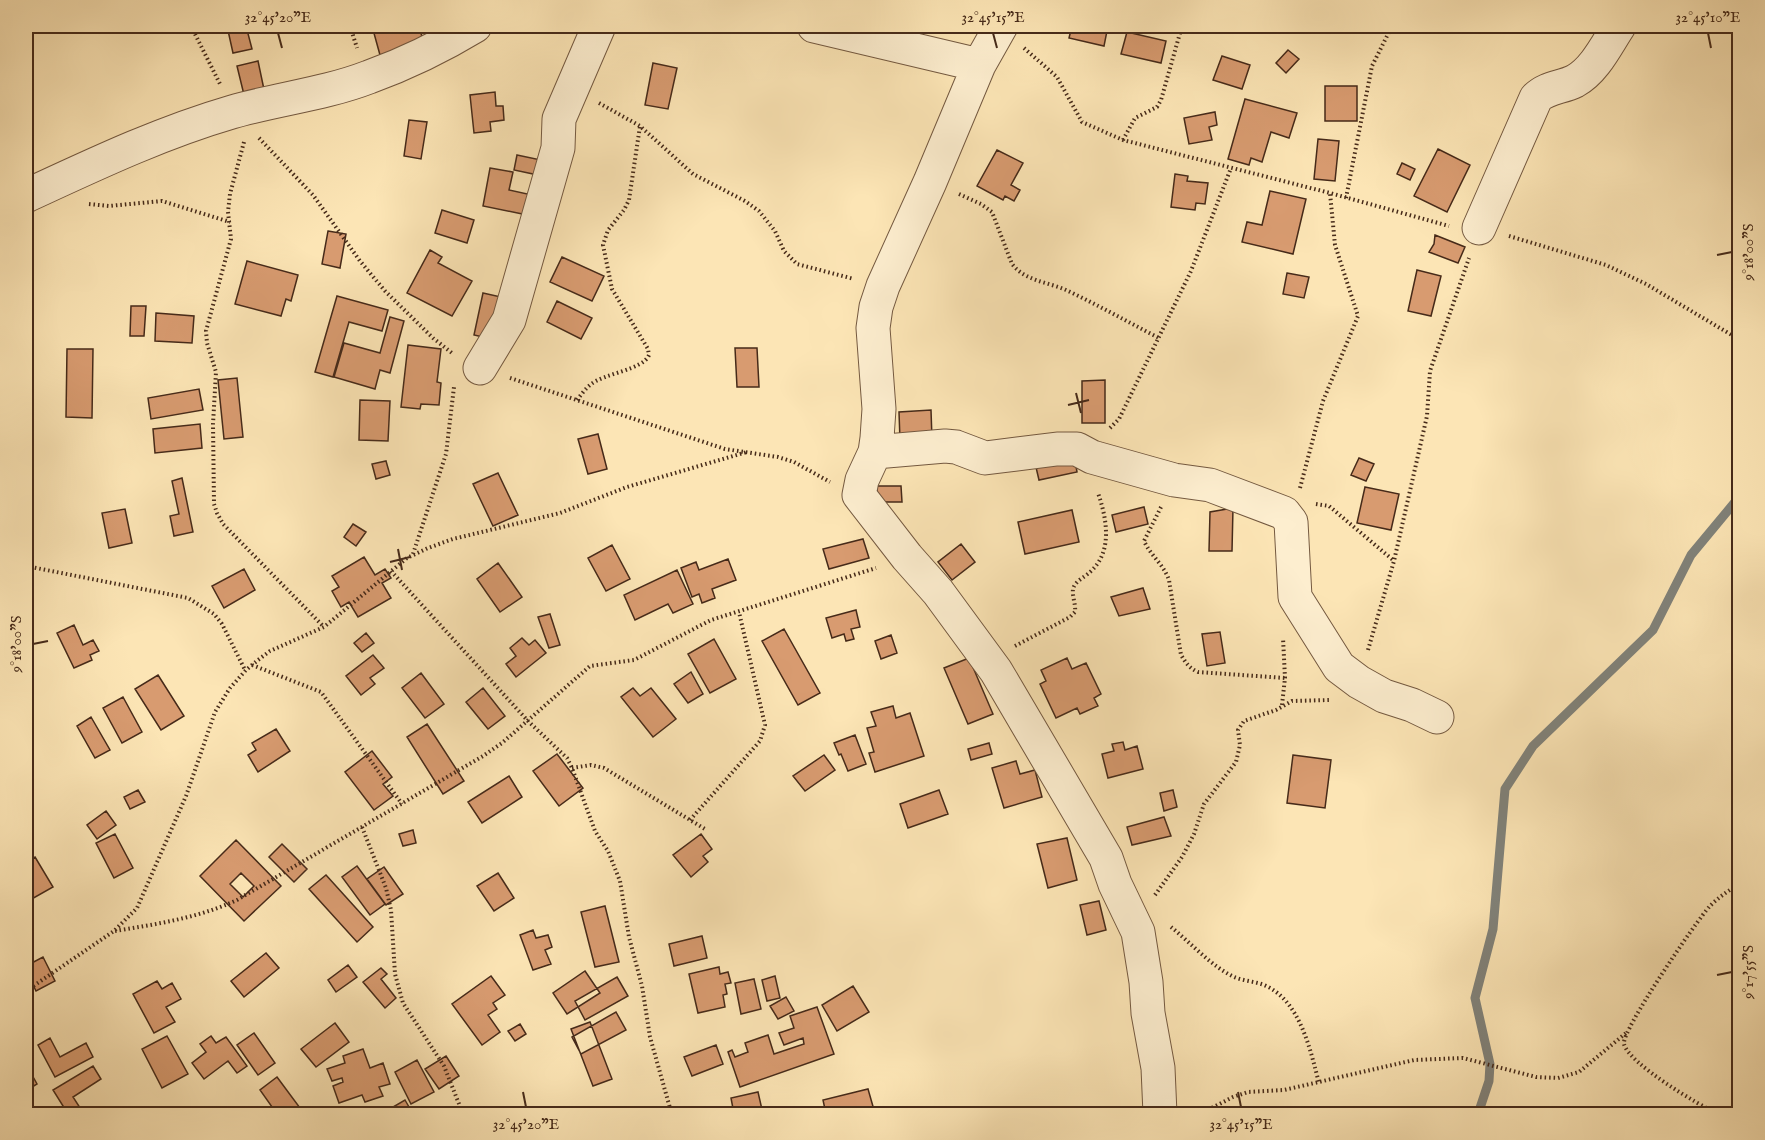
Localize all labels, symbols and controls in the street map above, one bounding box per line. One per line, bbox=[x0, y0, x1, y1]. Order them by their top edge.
text: 32°45'20"E bbox=[245, 8, 311, 27]
text: 32°45'15"E bbox=[961, 8, 1025, 27]
text: 32°45'10"E bbox=[1676, 8, 1741, 27]
text: 9°18'00"S bbox=[1739, 224, 1758, 281]
text: 9°18'00"S bbox=[7, 616, 26, 673]
text: 9°17'55"S bbox=[1739, 945, 1758, 1000]
text: 32°45'20"E bbox=[493, 1115, 559, 1134]
text: 32°45'15"E bbox=[1209, 1115, 1273, 1134]

